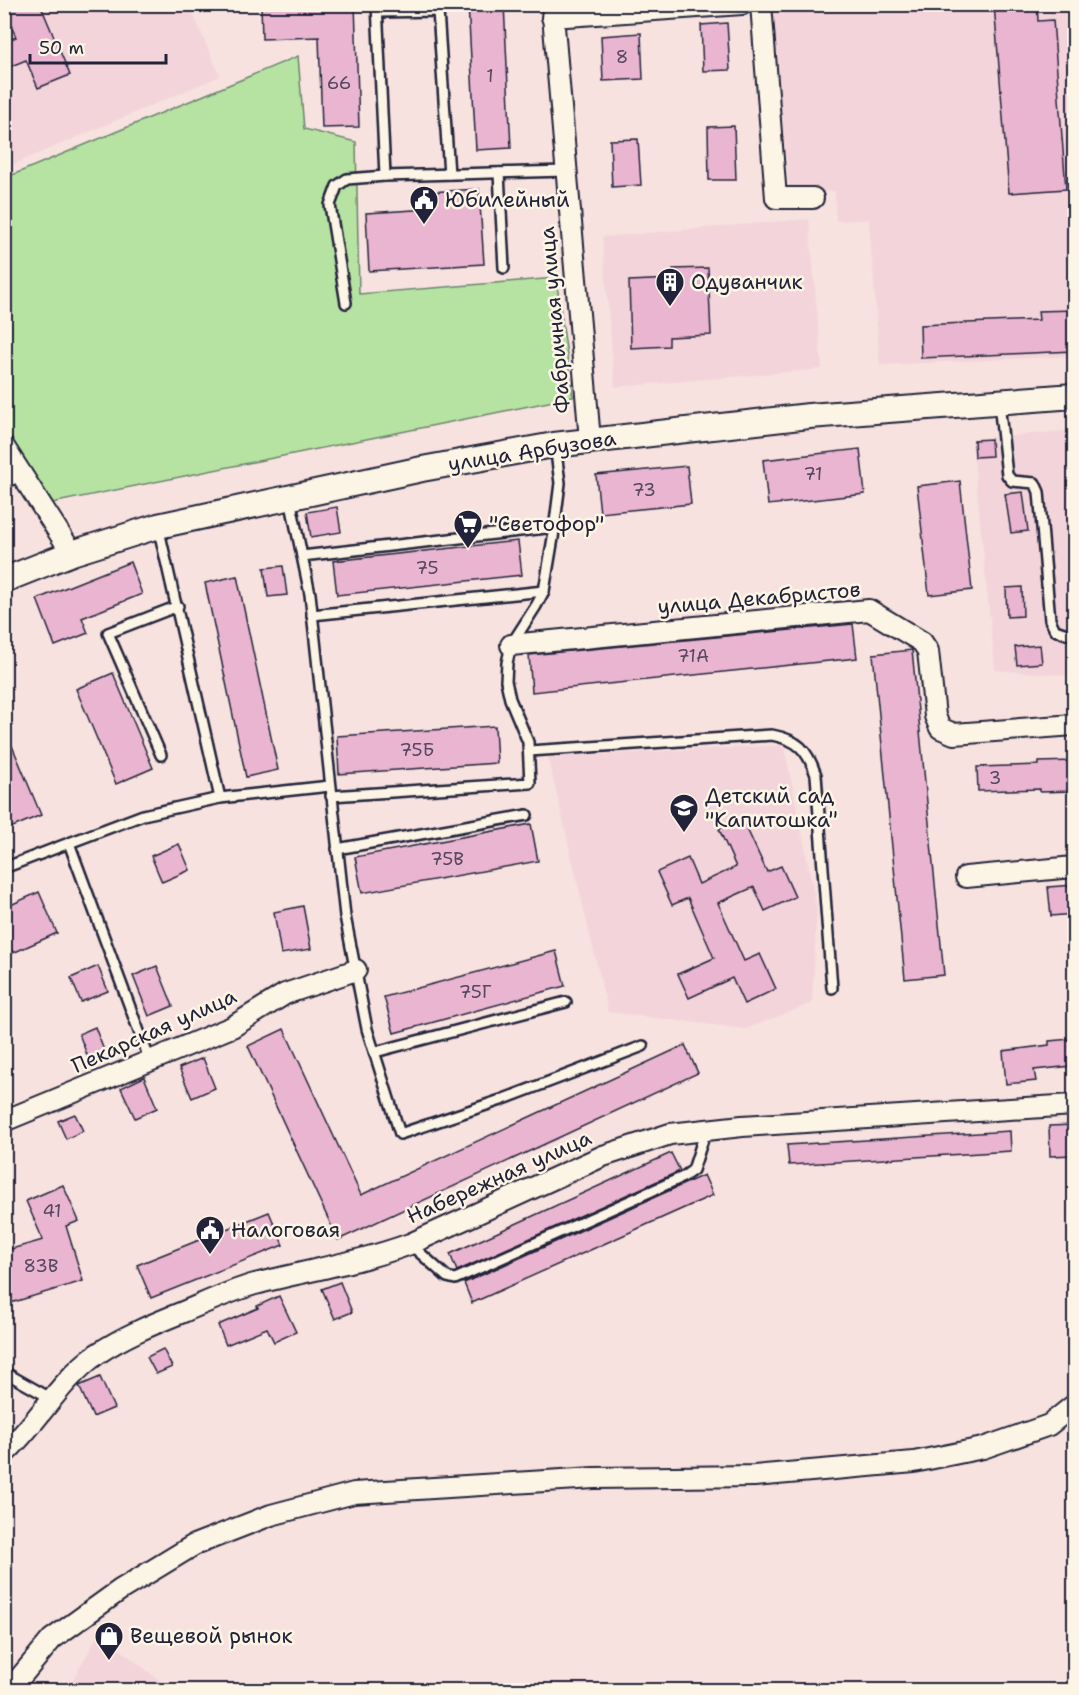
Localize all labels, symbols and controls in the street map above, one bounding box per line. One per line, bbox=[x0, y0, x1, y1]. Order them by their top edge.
scale bar bbox=[30, 27, 166, 65]
text: 50 m bbox=[39, 36, 84, 60]
house number: 8 bbox=[616, 45, 628, 69]
house number: 1 bbox=[486, 64, 494, 88]
house number: 66 bbox=[327, 71, 351, 95]
public building icon: Юбилейный bbox=[408, 184, 440, 226]
place label: Юбилейный bbox=[445, 186, 570, 214]
street label: Фабричная улица bbox=[533, 225, 577, 415]
building icon: Одуванчик bbox=[654, 266, 686, 308]
place label: Одуванчик bbox=[691, 268, 803, 296]
street label: улица Арбузова bbox=[446, 424, 618, 478]
house number: 71 bbox=[803, 462, 823, 486]
house number: 73 bbox=[632, 478, 656, 502]
supermarket icon: "Светофор" bbox=[452, 508, 484, 550]
place label: "Светофор" bbox=[489, 510, 604, 538]
house number: 75 bbox=[416, 556, 438, 580]
street label: улица Декабристов bbox=[656, 575, 862, 621]
house number: 71А bbox=[677, 644, 709, 668]
house number: 75Б bbox=[400, 738, 434, 762]
house number: 3 bbox=[989, 766, 1001, 790]
place label: Детский сад "Капитошка" bbox=[705, 782, 838, 834]
school or university icon: Детский сад "Капитошка" bbox=[668, 792, 700, 834]
house number: 75В bbox=[430, 847, 464, 871]
house number: 75Г bbox=[459, 980, 492, 1004]
street label: Пекарская улица bbox=[67, 982, 241, 1080]
street label: Набережная улица bbox=[402, 1124, 596, 1230]
house number: 41 bbox=[42, 1199, 62, 1223]
public building icon: Налоговая bbox=[194, 1214, 226, 1256]
place label: Налоговая bbox=[231, 1216, 340, 1244]
house number: 83В bbox=[24, 1254, 58, 1278]
shop icon: Вещевой рынок bbox=[93, 1620, 125, 1662]
place label: Вещевой рынок bbox=[130, 1622, 293, 1650]

